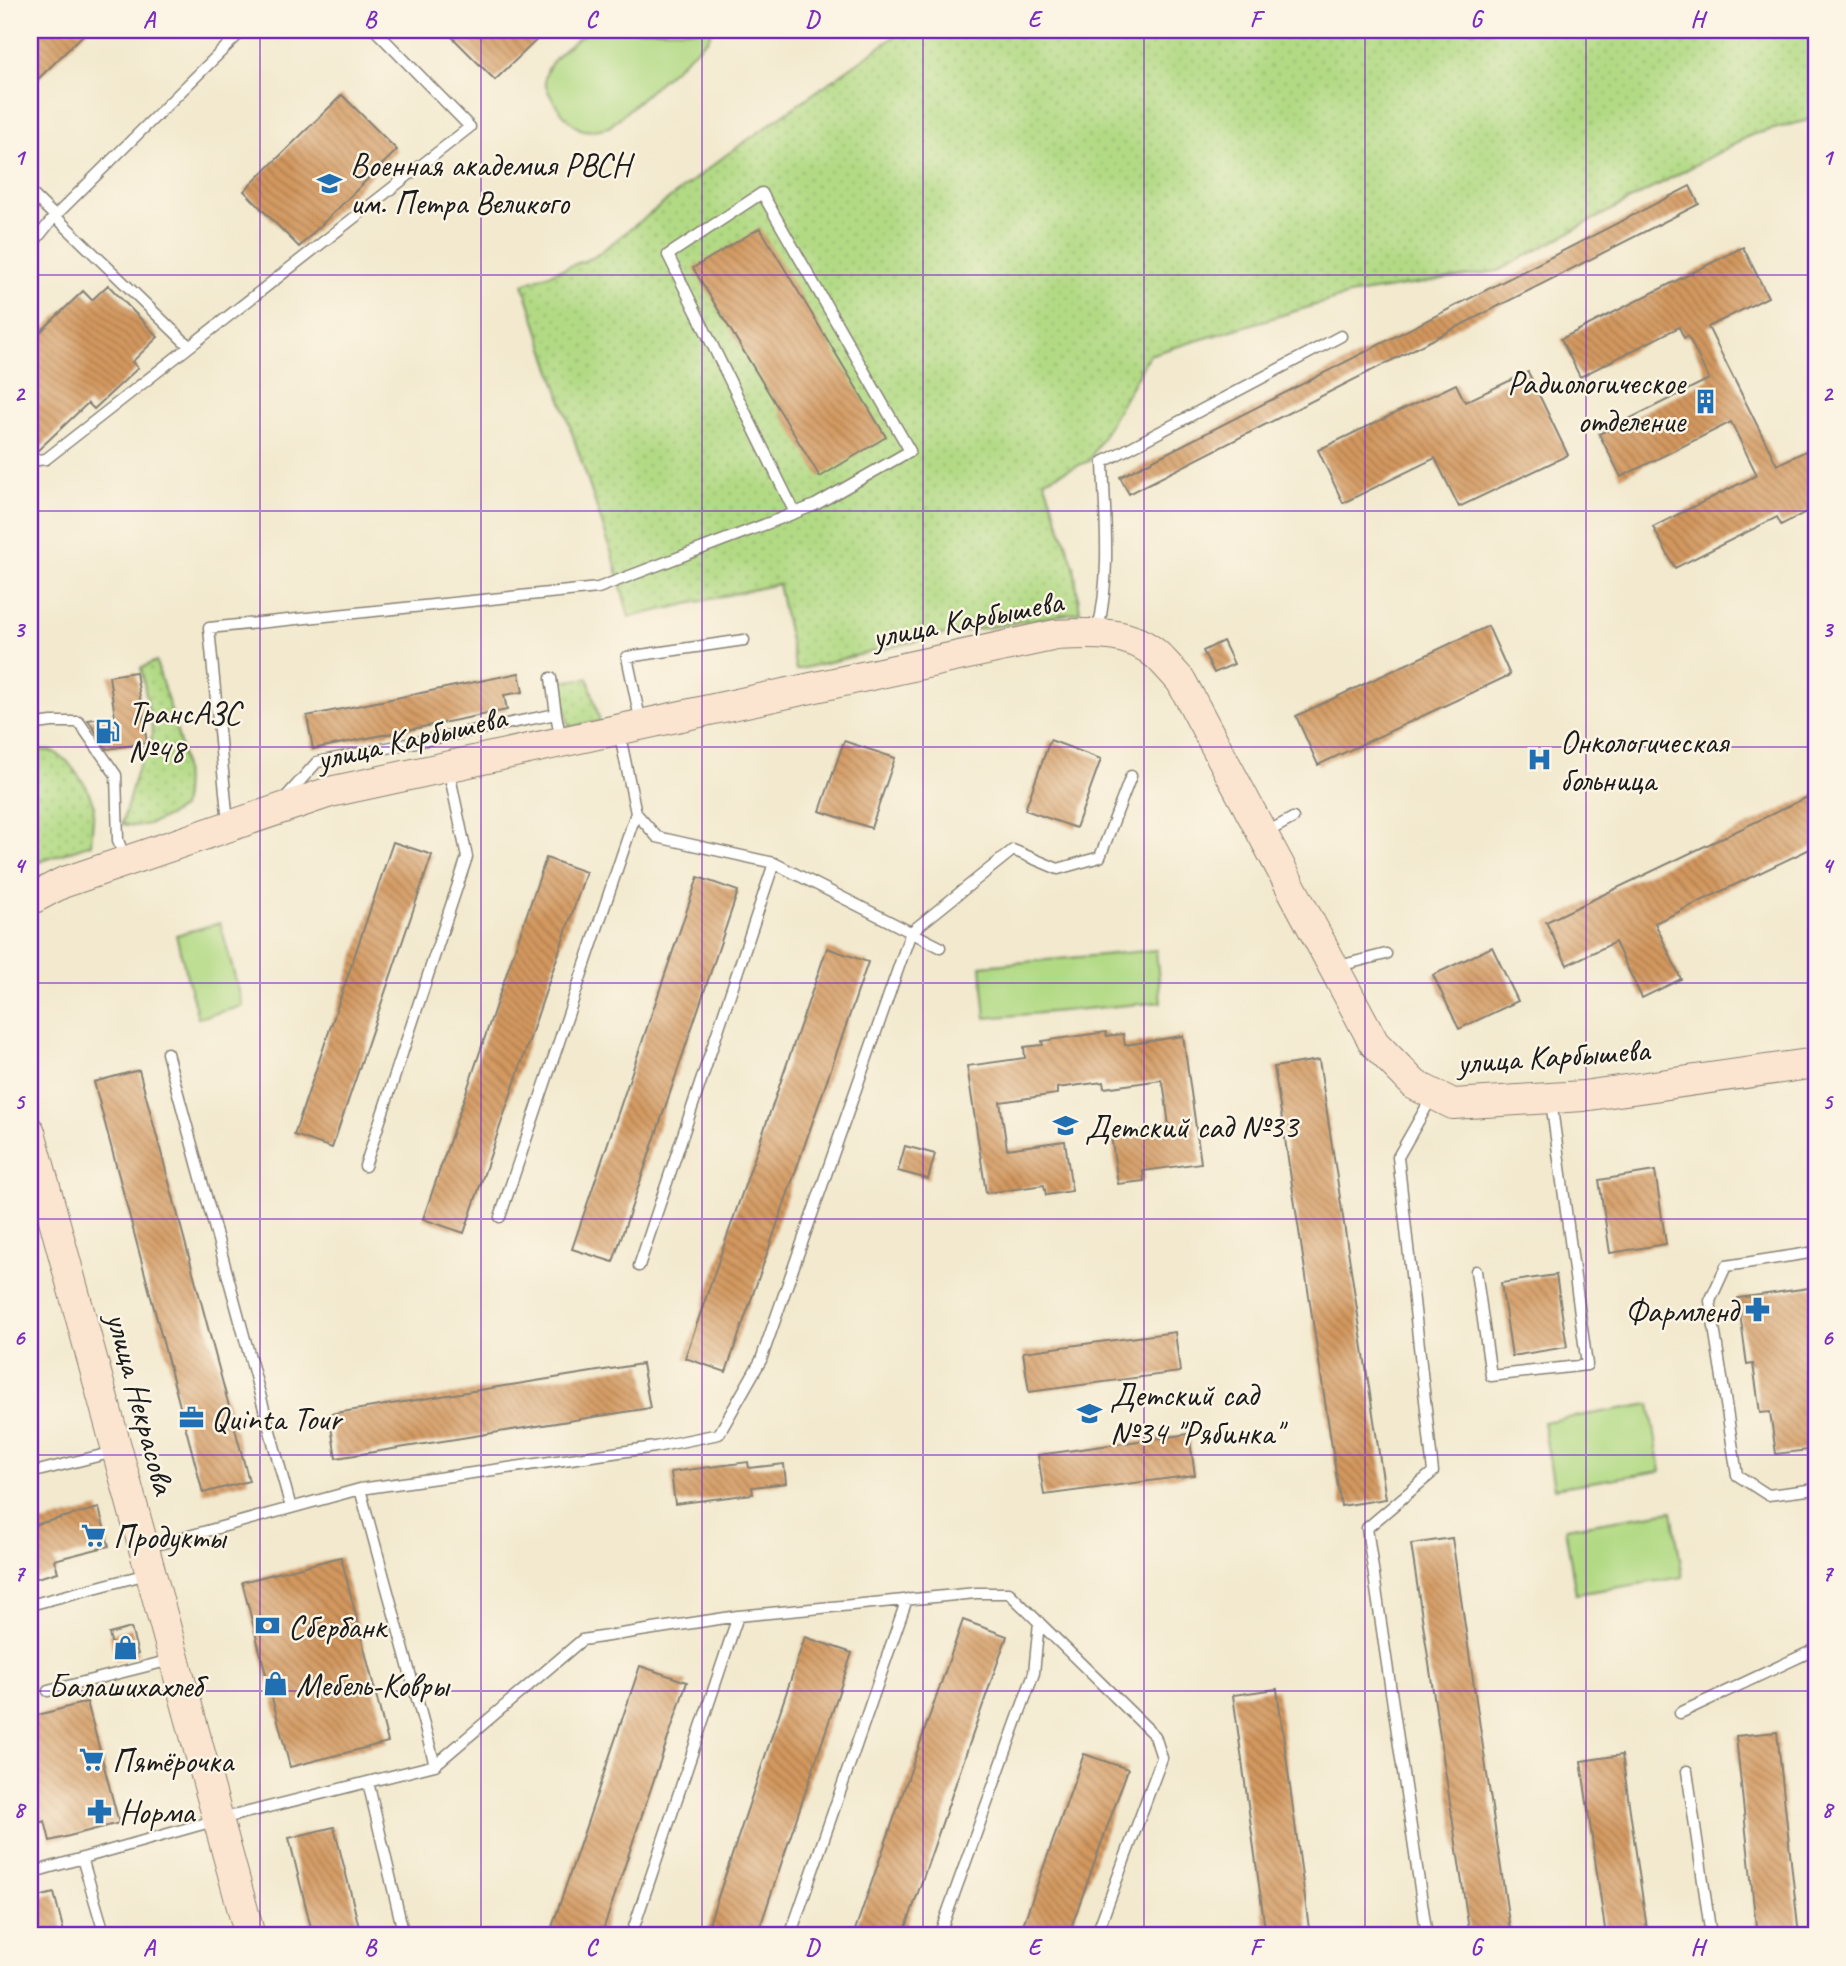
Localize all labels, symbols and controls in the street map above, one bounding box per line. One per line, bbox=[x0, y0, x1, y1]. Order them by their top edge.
text: A bbox=[143, 5, 157, 34]
text: B bbox=[364, 5, 378, 34]
text: C bbox=[586, 5, 600, 34]
text: D bbox=[805, 5, 821, 34]
text: E bbox=[1028, 5, 1044, 34]
text: F bbox=[1250, 5, 1266, 34]
text: G bbox=[1470, 5, 1485, 34]
text: H bbox=[1690, 5, 1708, 34]
text: 1 bbox=[14, 143, 27, 172]
text: 1 bbox=[1822, 143, 1835, 172]
place label: Военная академия РВСН им. Петра Великого bbox=[350, 144, 636, 224]
school or university icon: Военная академия РВСН им. Петра Великого bbox=[316, 169, 344, 197]
place label: Радиологическое отделение bbox=[1507, 362, 1687, 442]
text: 2 bbox=[14, 379, 27, 408]
text: 2 bbox=[1822, 379, 1835, 408]
building icon: Радиологическое отделение bbox=[1691, 387, 1719, 415]
street label: улица Карбышева bbox=[867, 580, 1068, 658]
text: 3 bbox=[14, 615, 27, 644]
text: 3 bbox=[1822, 615, 1835, 644]
place label: ТрансАЗС №48 bbox=[128, 692, 245, 772]
street label: улица Карбышева bbox=[311, 695, 512, 781]
fuel station icon: ТрансАЗС №48 bbox=[94, 717, 122, 745]
place label: Онкологическая больница bbox=[1560, 721, 1731, 801]
hospital icon: Онкологическая больница bbox=[1526, 746, 1554, 774]
text: 4 bbox=[14, 851, 27, 880]
text: 4 bbox=[1822, 851, 1835, 880]
street label: улица Карбышева bbox=[1453, 1028, 1653, 1084]
text: 5 bbox=[14, 1087, 26, 1116]
text: 5 bbox=[1822, 1087, 1834, 1116]
place label: Детский сад №33 bbox=[1085, 1106, 1300, 1148]
school or university icon: Детский сад №33 bbox=[1051, 1112, 1079, 1140]
place label: Фармленд bbox=[1625, 1290, 1742, 1332]
pharmacy icon: Фармленд bbox=[1744, 1296, 1772, 1324]
street label: улица Некрасова bbox=[96, 1306, 186, 1501]
text: 6 bbox=[14, 1323, 27, 1352]
text: 6 bbox=[1822, 1323, 1835, 1352]
place label: Детский сад №34 "Рябинка" bbox=[1110, 1374, 1288, 1454]
place label: Quinta Tour bbox=[211, 1398, 344, 1440]
school or university icon: Детский сад №34 "Рябинка" bbox=[1076, 1399, 1104, 1427]
office icon: Quinta Tour bbox=[177, 1404, 205, 1432]
place label: Продукты bbox=[113, 1516, 228, 1558]
supermarket icon: Продукты bbox=[79, 1522, 107, 1550]
text: 7 bbox=[14, 1559, 27, 1588]
text: 7 bbox=[1822, 1559, 1835, 1588]
place label: Сбербанк bbox=[288, 1606, 389, 1648]
bank icon: Сбербанк bbox=[254, 1612, 282, 1640]
shop icon: Балашихахлеб bbox=[111, 1634, 139, 1662]
place label: Мебель-Ковры bbox=[296, 1664, 451, 1706]
place label: Балашихахлеб bbox=[48, 1665, 209, 1707]
shop icon: Мебель-Ковры bbox=[262, 1670, 290, 1698]
place label: Пятёрочка bbox=[112, 1740, 235, 1782]
supermarket icon: Пятёрочка bbox=[78, 1746, 106, 1774]
place label: Норма bbox=[119, 1791, 196, 1833]
text: 8 bbox=[14, 1795, 27, 1824]
text: 8 bbox=[1822, 1795, 1835, 1824]
pharmacy icon: Норма bbox=[85, 1797, 113, 1825]
text: A bbox=[143, 1933, 157, 1962]
text: B bbox=[364, 1933, 378, 1962]
text: C bbox=[586, 1933, 600, 1962]
text: D bbox=[805, 1933, 821, 1962]
text: E bbox=[1028, 1933, 1044, 1962]
text: F bbox=[1250, 1933, 1266, 1962]
text: G bbox=[1470, 1933, 1485, 1962]
text: H bbox=[1690, 1933, 1708, 1962]

